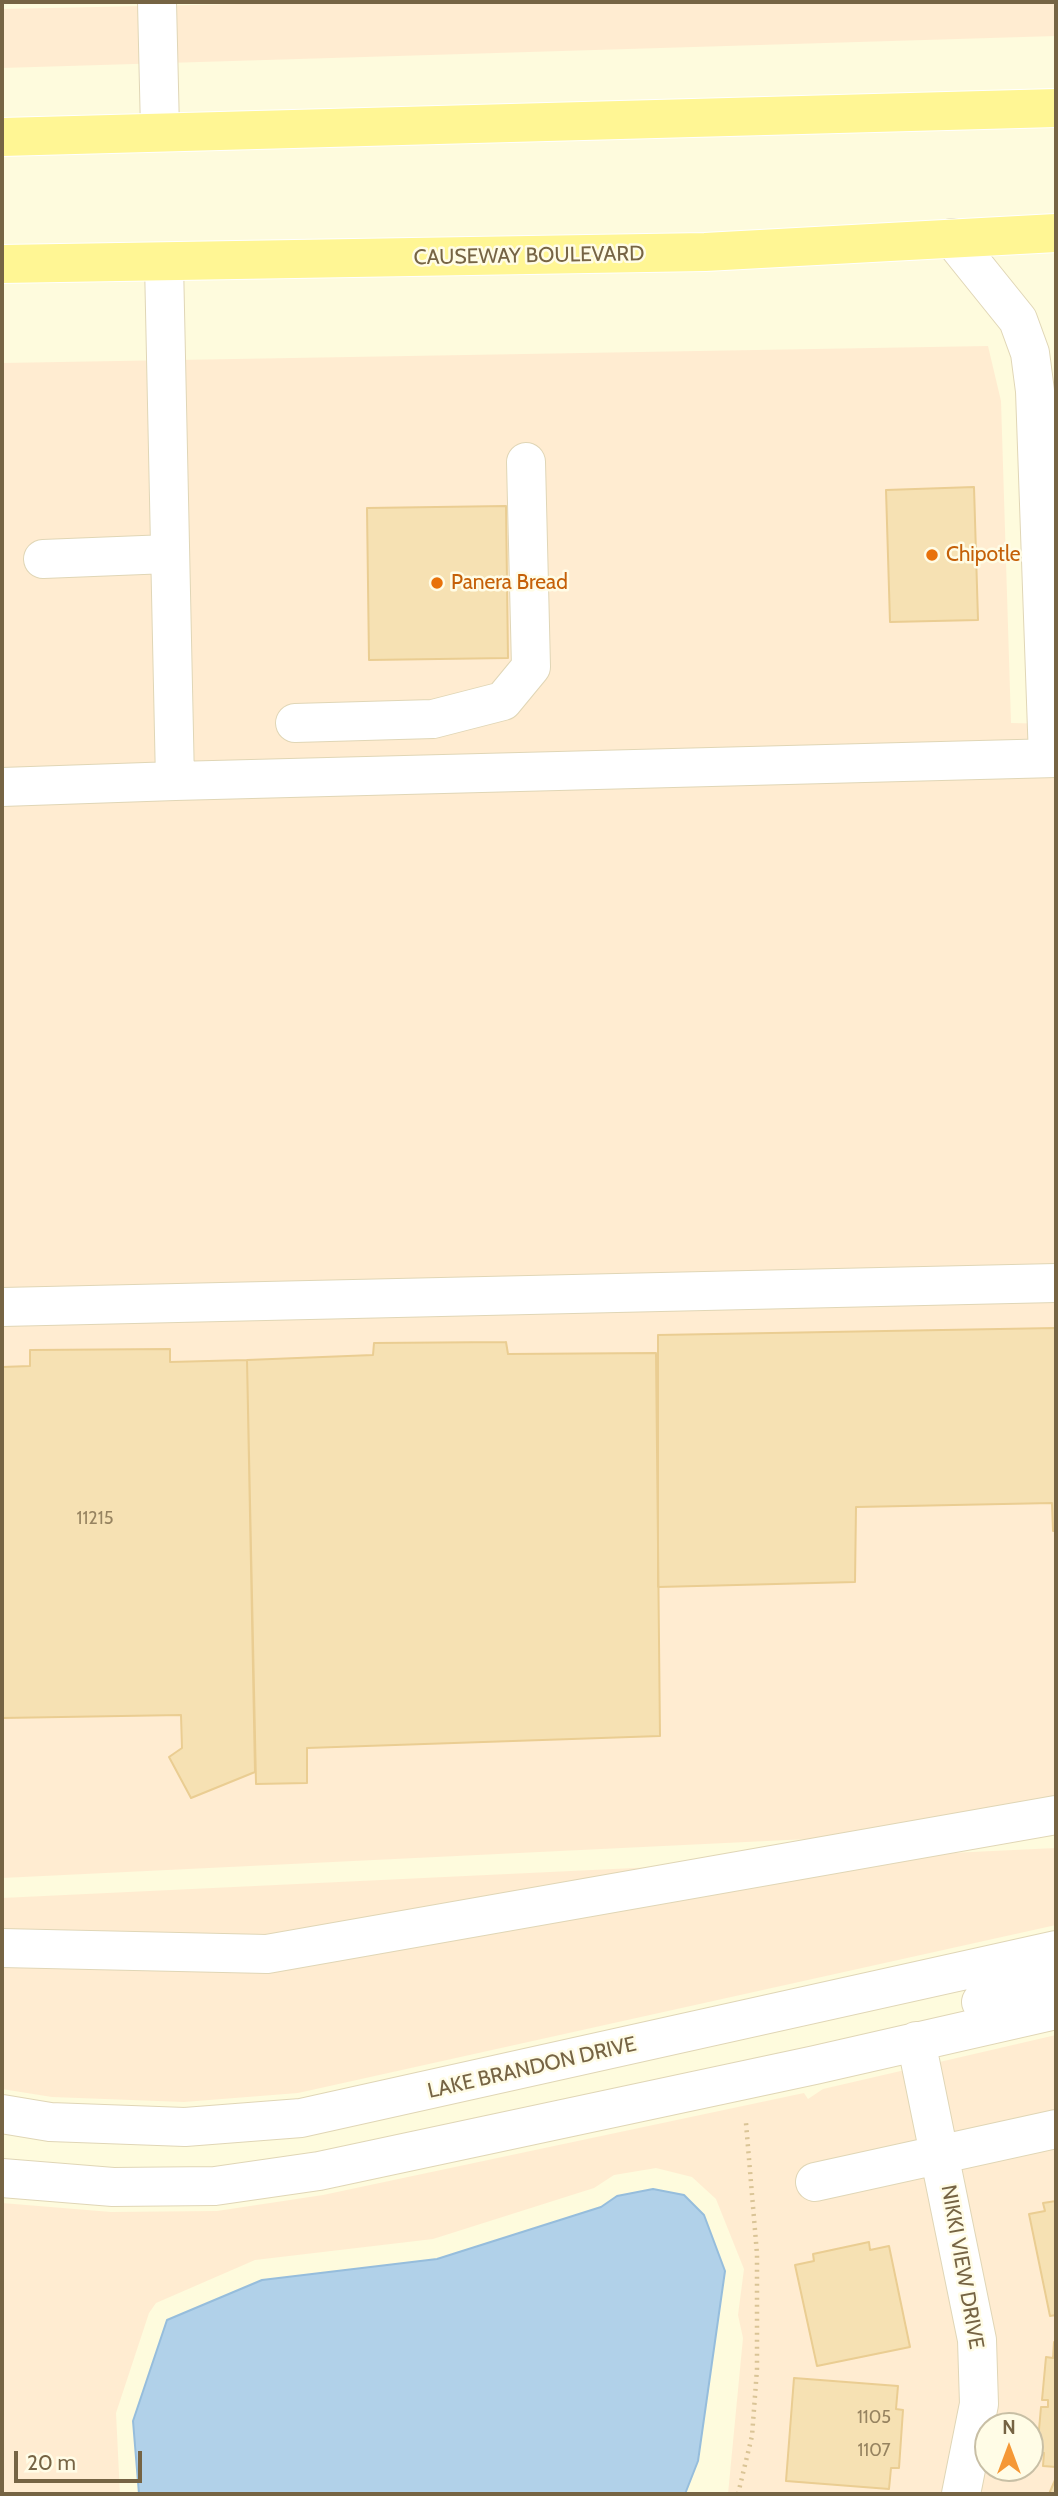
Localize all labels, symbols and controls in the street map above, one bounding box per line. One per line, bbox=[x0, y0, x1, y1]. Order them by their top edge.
street label: CAUSEWAY BOULEVARD bbox=[413, 241, 645, 271]
place label: Chipotle bbox=[946, 542, 1021, 568]
marker: Chipotle bbox=[924, 547, 940, 563]
place label: Panera Bread bbox=[451, 570, 568, 596]
marker: Panera Bread bbox=[429, 575, 445, 591]
house number: 11215 bbox=[77, 1508, 113, 1530]
street label: LAKE BRANDON DRIVE bbox=[425, 2032, 639, 2104]
street label: NIKKI VIEW DRIVE bbox=[935, 2183, 989, 2351]
house number: 1105 bbox=[857, 2407, 891, 2429]
north arrow bbox=[974, 2412, 1044, 2482]
text: N bbox=[1002, 2416, 1016, 2439]
scale bar bbox=[18, 2436, 145, 2480]
house number: 1107 bbox=[857, 2440, 891, 2462]
text: 20 m bbox=[27, 2450, 76, 2475]

